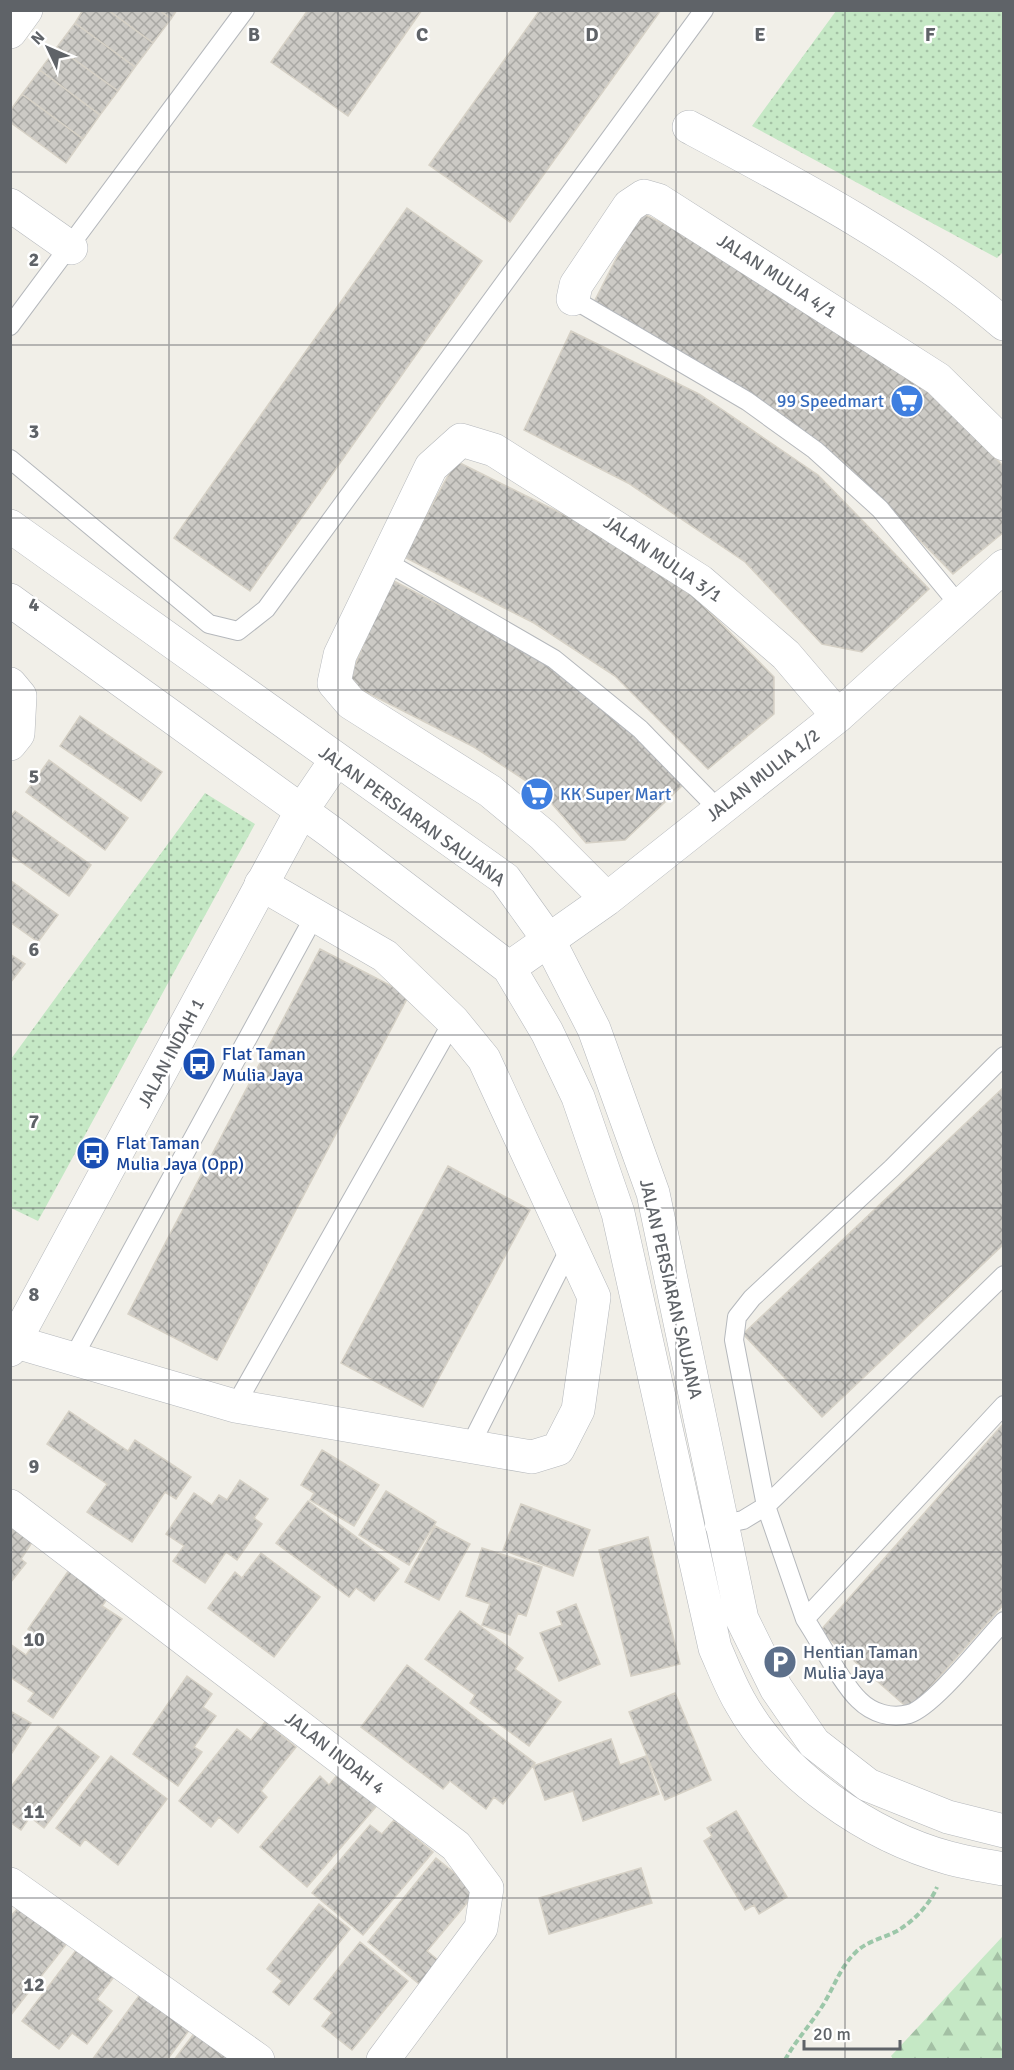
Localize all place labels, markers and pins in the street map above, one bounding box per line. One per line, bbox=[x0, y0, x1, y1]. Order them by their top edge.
supermarket icon: 99 Speedmart bbox=[889, 383, 925, 419]
place label: 99 Speedmart bbox=[777, 390, 884, 412]
supermarket icon: KK Super Mart bbox=[519, 776, 555, 812]
place label: KK Super Mart bbox=[560, 783, 671, 805]
place label: Flat Taman Mulia Jaya bbox=[222, 1043, 306, 1086]
bus stop icon: Flat Taman Mulia Jaya bbox=[181, 1046, 217, 1082]
place label: Flat Taman Mulia Jaya (Opp) bbox=[116, 1132, 244, 1175]
bus stop icon: Flat Taman Mulia Jaya (Opp) bbox=[75, 1135, 111, 1171]
place label: Hentian Taman Mulia Jaya bbox=[803, 1641, 918, 1684]
parking icon: Hentian Taman Mulia Jaya bbox=[762, 1644, 798, 1680]

